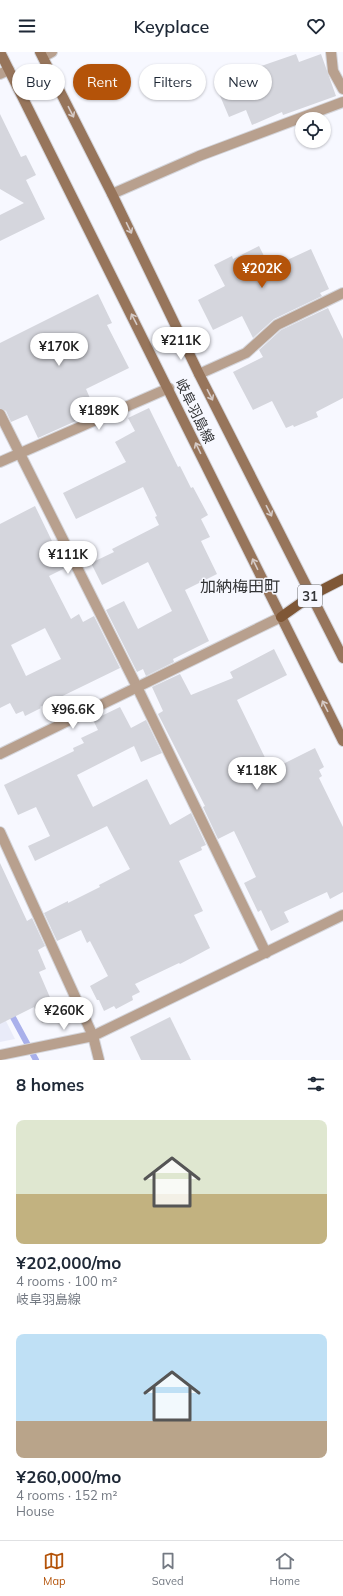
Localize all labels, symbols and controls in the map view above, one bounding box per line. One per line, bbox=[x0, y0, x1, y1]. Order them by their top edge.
icon: menu bbox=[16, 15, 38, 37]
text: Keyplace bbox=[134, 15, 209, 38]
icon: heart bbox=[305, 15, 327, 37]
chip: Buy bbox=[12, 64, 65, 100]
chip: Rent bbox=[73, 64, 131, 100]
chip: Filters bbox=[139, 64, 206, 100]
chip: New bbox=[214, 64, 272, 100]
one-way arrow bbox=[68, 105, 75, 117]
map controls bbox=[295, 112, 331, 148]
button: locate bbox=[295, 112, 331, 148]
one-way arrow bbox=[126, 222, 133, 234]
pin: ¥202K bbox=[234, 255, 290, 289]
text: ¥202K bbox=[242, 260, 282, 276]
one-way arrow bbox=[130, 313, 137, 325]
pin: ¥211K bbox=[153, 327, 209, 361]
text: ¥211K bbox=[161, 332, 201, 348]
pin: ¥170K bbox=[31, 333, 87, 367]
text: ¥170K bbox=[39, 338, 79, 354]
street label: 岐阜羽島線 bbox=[172, 376, 218, 446]
one-way arrow bbox=[207, 389, 214, 401]
pin: ¥189K bbox=[71, 397, 127, 431]
text: ¥189K bbox=[79, 402, 119, 418]
one-way arrow bbox=[194, 442, 201, 454]
one-way arrow bbox=[266, 505, 273, 517]
pin: ¥111K bbox=[40, 541, 96, 575]
text: ¥111K bbox=[48, 546, 88, 562]
one-way arrow bbox=[251, 559, 258, 571]
district label: 加納梅田町 bbox=[200, 576, 280, 596]
road number: 31 bbox=[298, 585, 322, 607]
pin: ¥96.6K bbox=[40, 696, 106, 730]
one-way arrow bbox=[321, 700, 329, 712]
text: ¥96.6K bbox=[51, 701, 95, 717]
pin: ¥118K bbox=[229, 757, 285, 791]
text: ¥118K bbox=[237, 762, 277, 778]
pin: ¥260K bbox=[36, 997, 92, 1031]
text: ¥260K bbox=[44, 1002, 84, 1018]
icon: filters bbox=[305, 1073, 327, 1095]
text: 8 homes bbox=[16, 1074, 84, 1095]
icon: home bbox=[136, 1146, 208, 1218]
text: ¥202,000/mo bbox=[16, 1252, 121, 1273]
text: 4 rooms · 100 m² bbox=[16, 1273, 117, 1289]
text: 岐阜羽島線 bbox=[16, 1291, 81, 1307]
icon: home bbox=[136, 1360, 208, 1432]
text: ¥260,000/mo bbox=[16, 1466, 121, 1487]
text: 4 rooms · 152 m² bbox=[16, 1487, 117, 1503]
text: House bbox=[16, 1503, 54, 1519]
tab: Map bbox=[43, 1550, 66, 1588]
tab: Saved bbox=[152, 1550, 184, 1588]
tab: Home bbox=[270, 1550, 300, 1588]

